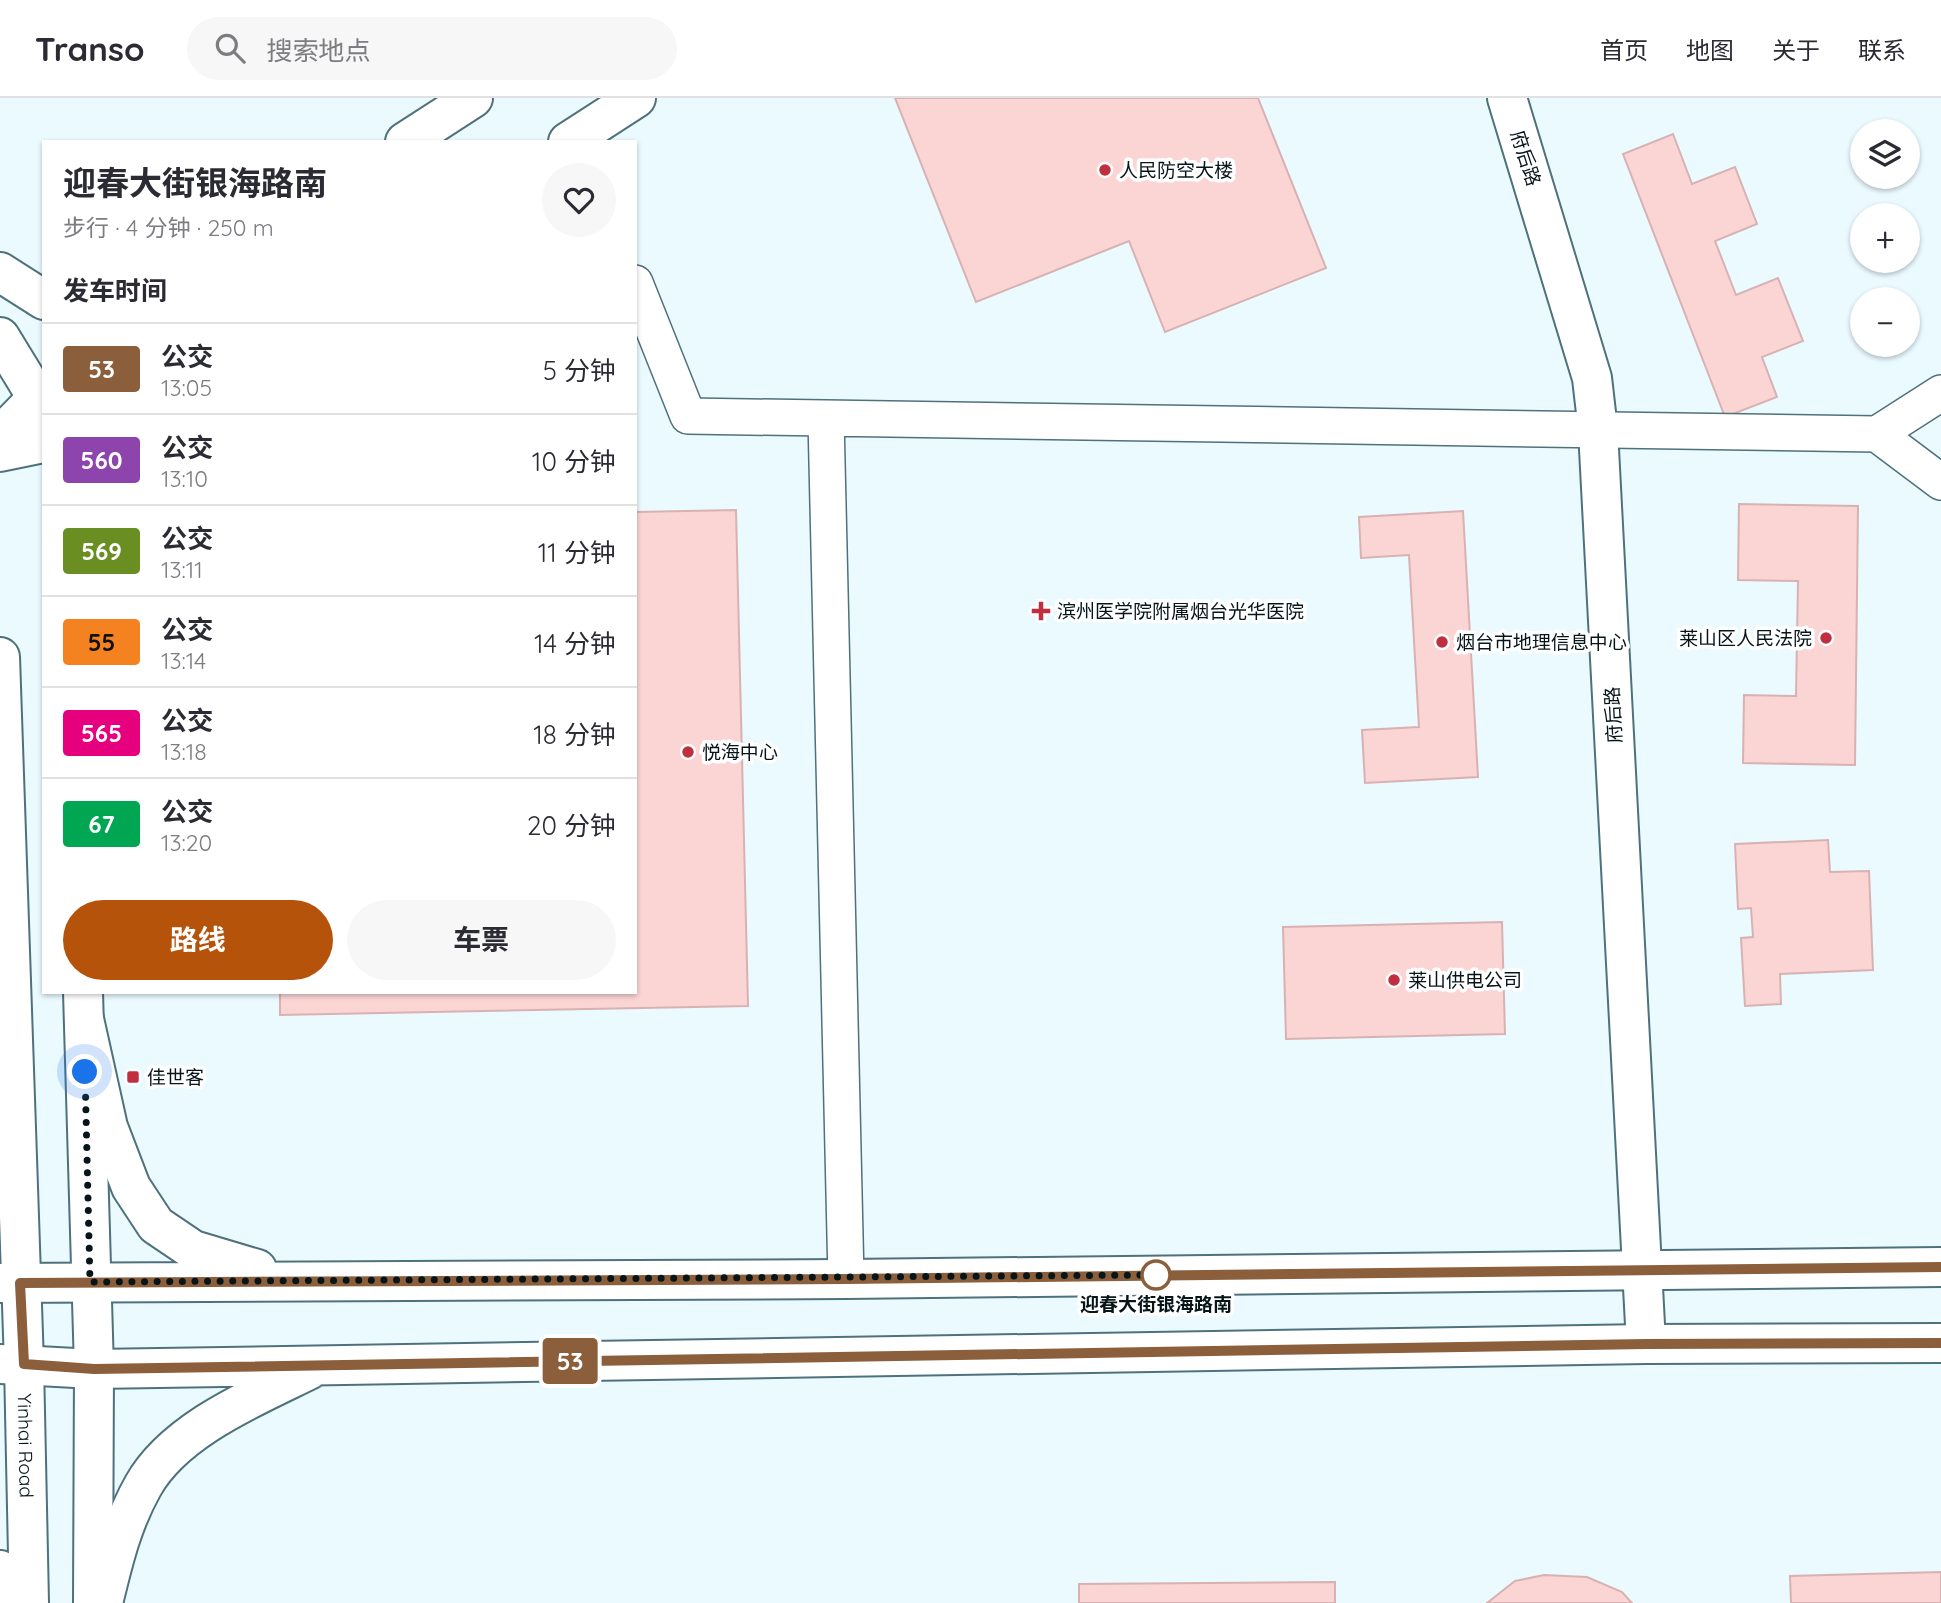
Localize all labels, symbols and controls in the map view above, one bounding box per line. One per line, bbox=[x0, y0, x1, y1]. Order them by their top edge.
search box bbox=[187, 17, 677, 80]
text: Transo bbox=[35, 28, 145, 69]
icon: search bbox=[211, 29, 249, 67]
text: 搜索地点 bbox=[267, 34, 371, 67]
text: 首页 bbox=[1600, 35, 1648, 65]
text: 地图 bbox=[1686, 35, 1734, 65]
text: 关于 bbox=[1772, 35, 1820, 65]
text: 联系 bbox=[1858, 35, 1906, 65]
map controls bbox=[1850, 119, 1920, 357]
button: layers bbox=[1850, 119, 1920, 189]
street label: 府后路 bbox=[1506, 127, 1546, 189]
place label: 人民防空大楼 bbox=[1119, 158, 1233, 182]
text: 迎春大街银海路南 bbox=[63, 162, 327, 203]
marker: 人民防空大楼 bbox=[1097, 162, 1113, 178]
button: heart bbox=[542, 163, 616, 237]
button: + bbox=[1850, 203, 1920, 273]
text: 步行 · 4 分钟 · 250 m bbox=[63, 213, 274, 242]
text: 发车时间 bbox=[63, 274, 167, 307]
button: − bbox=[1850, 287, 1920, 357]
text: 公交 bbox=[161, 340, 213, 373]
text: 53 bbox=[88, 354, 115, 384]
text: 5 分钟 bbox=[543, 354, 616, 387]
text: 13:05 bbox=[161, 373, 212, 402]
text: 公交 bbox=[161, 431, 213, 464]
text: 560 bbox=[81, 445, 122, 475]
text: 10 分钟 bbox=[532, 445, 616, 478]
text: 13:10 bbox=[161, 464, 208, 493]
text: 公交 bbox=[161, 522, 213, 555]
text: 569 bbox=[81, 536, 122, 566]
text: 11 分钟 bbox=[538, 536, 616, 569]
text: 13:11 bbox=[161, 555, 203, 584]
place label: 滨州医学院附属烟台光华医院 bbox=[1057, 599, 1304, 623]
marker: 滨州医学院附属烟台光华医院 bbox=[1031, 601, 1051, 621]
text: 公交 bbox=[161, 613, 213, 646]
place label: 莱山区人民法院 bbox=[1679, 626, 1812, 650]
text: 55 bbox=[88, 627, 115, 657]
text: 14 分钟 bbox=[534, 627, 616, 660]
place label: 烟台市地理信息中心 bbox=[1456, 630, 1627, 654]
marker: 莱山区人民法院 bbox=[1818, 630, 1834, 646]
marker: 烟台市地理信息中心 bbox=[1434, 634, 1450, 650]
text: 13:14 bbox=[161, 646, 206, 675]
street label: 府后路 bbox=[1600, 686, 1626, 744]
text: 公交 bbox=[161, 704, 213, 737]
text: 565 bbox=[81, 718, 122, 748]
text: 18 分钟 bbox=[533, 718, 616, 751]
text: 13:18 bbox=[161, 737, 207, 766]
place label: 悦海中心 bbox=[702, 740, 778, 764]
marker: 悦海中心 bbox=[680, 744, 696, 760]
text: 公交 bbox=[161, 795, 213, 828]
text: 67 bbox=[88, 809, 115, 839]
text: 20 分钟 bbox=[527, 809, 616, 842]
text: 13:20 bbox=[161, 828, 212, 857]
button: 路线 bbox=[63, 900, 333, 980]
button: 车票 bbox=[347, 900, 616, 980]
place label: 莱山供电公司 bbox=[1408, 968, 1522, 992]
marker: 莱山供电公司 bbox=[1386, 972, 1402, 988]
your location bbox=[67, 1054, 102, 1089]
place label: 佳世客 bbox=[147, 1065, 204, 1089]
marker: 佳世客 bbox=[125, 1069, 141, 1085]
marker: 迎春大街银海路南 bbox=[1141, 1260, 1171, 1290]
place label: 迎春大街银海路南 bbox=[1080, 1292, 1232, 1316]
line badge: 53 bbox=[538, 1338, 602, 1384]
text: 53 bbox=[557, 1346, 583, 1376]
street label: Yinhai Road bbox=[13, 1393, 39, 1498]

